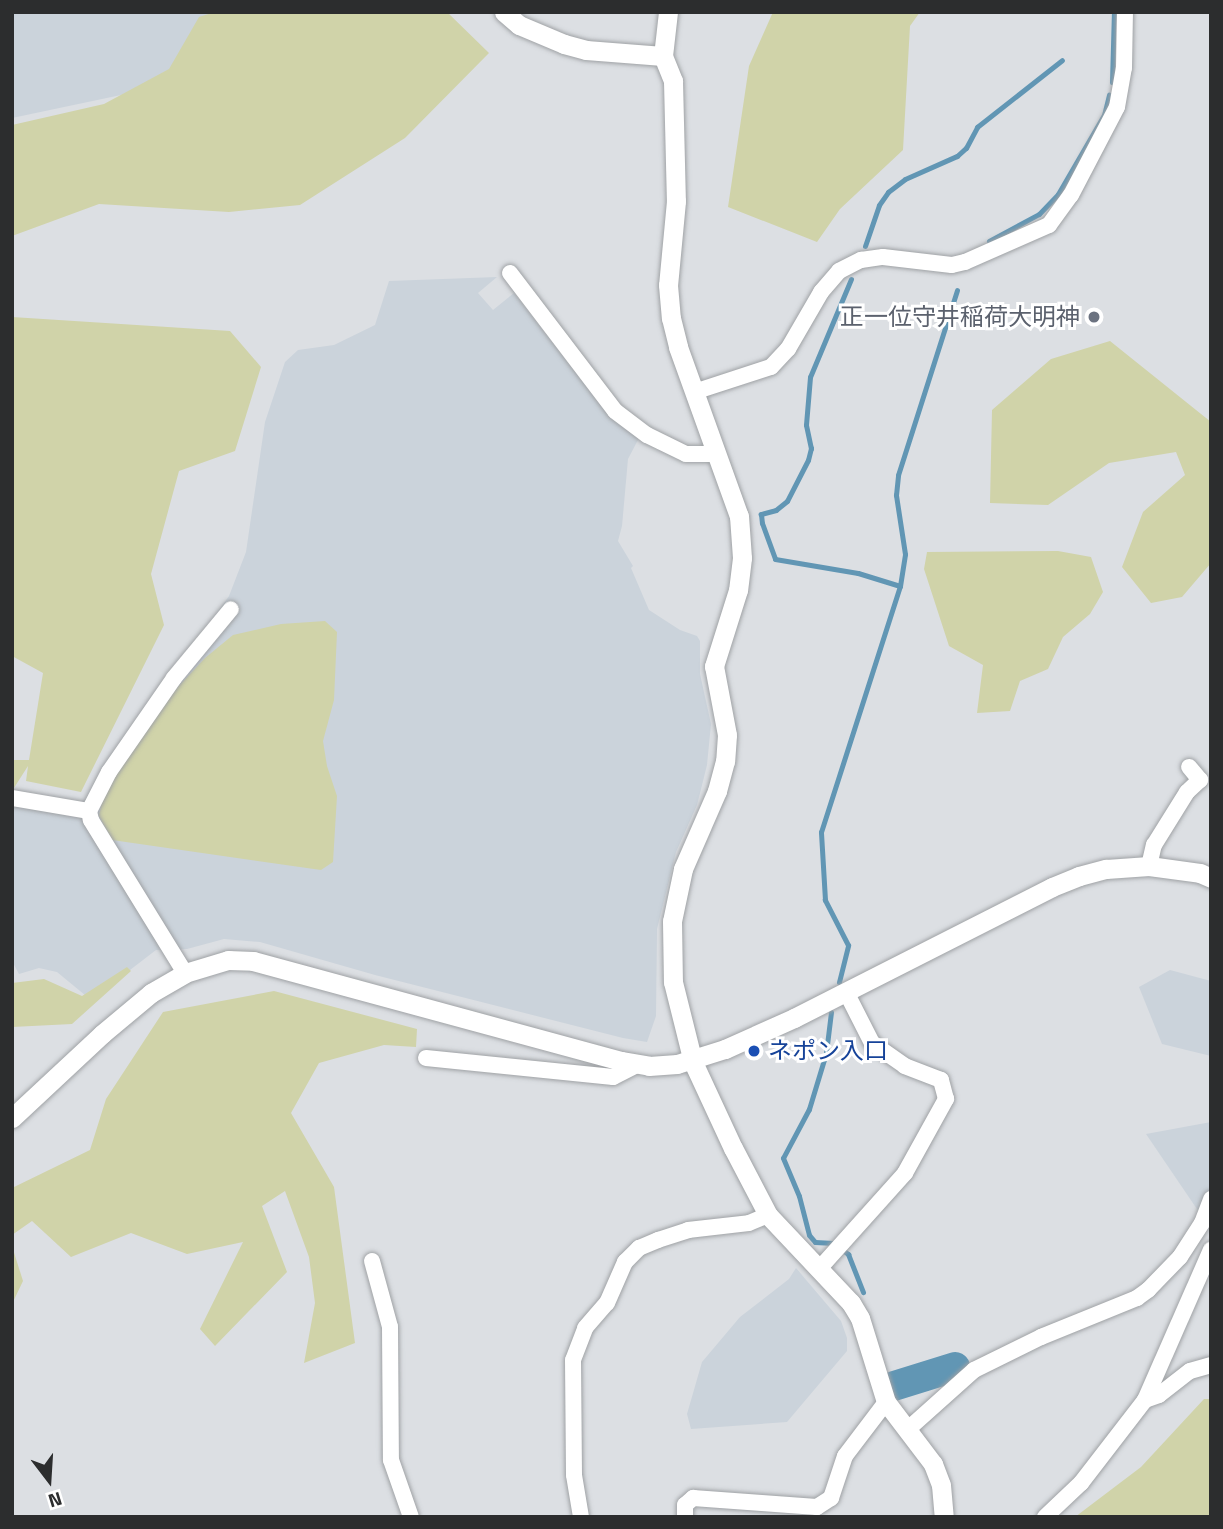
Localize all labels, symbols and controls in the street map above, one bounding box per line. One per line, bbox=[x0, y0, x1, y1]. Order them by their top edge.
place label: 正一位守井稲荷大明神 bbox=[840, 303, 1080, 331]
marker: 正一位守井稲荷大明神 bbox=[1086, 309, 1102, 325]
place label: ネポン入口 bbox=[768, 1037, 888, 1065]
marker: ネポン入口 bbox=[746, 1043, 762, 1059]
north arrow bbox=[14, 1445, 84, 1515]
text: N bbox=[45, 1485, 66, 1516]

